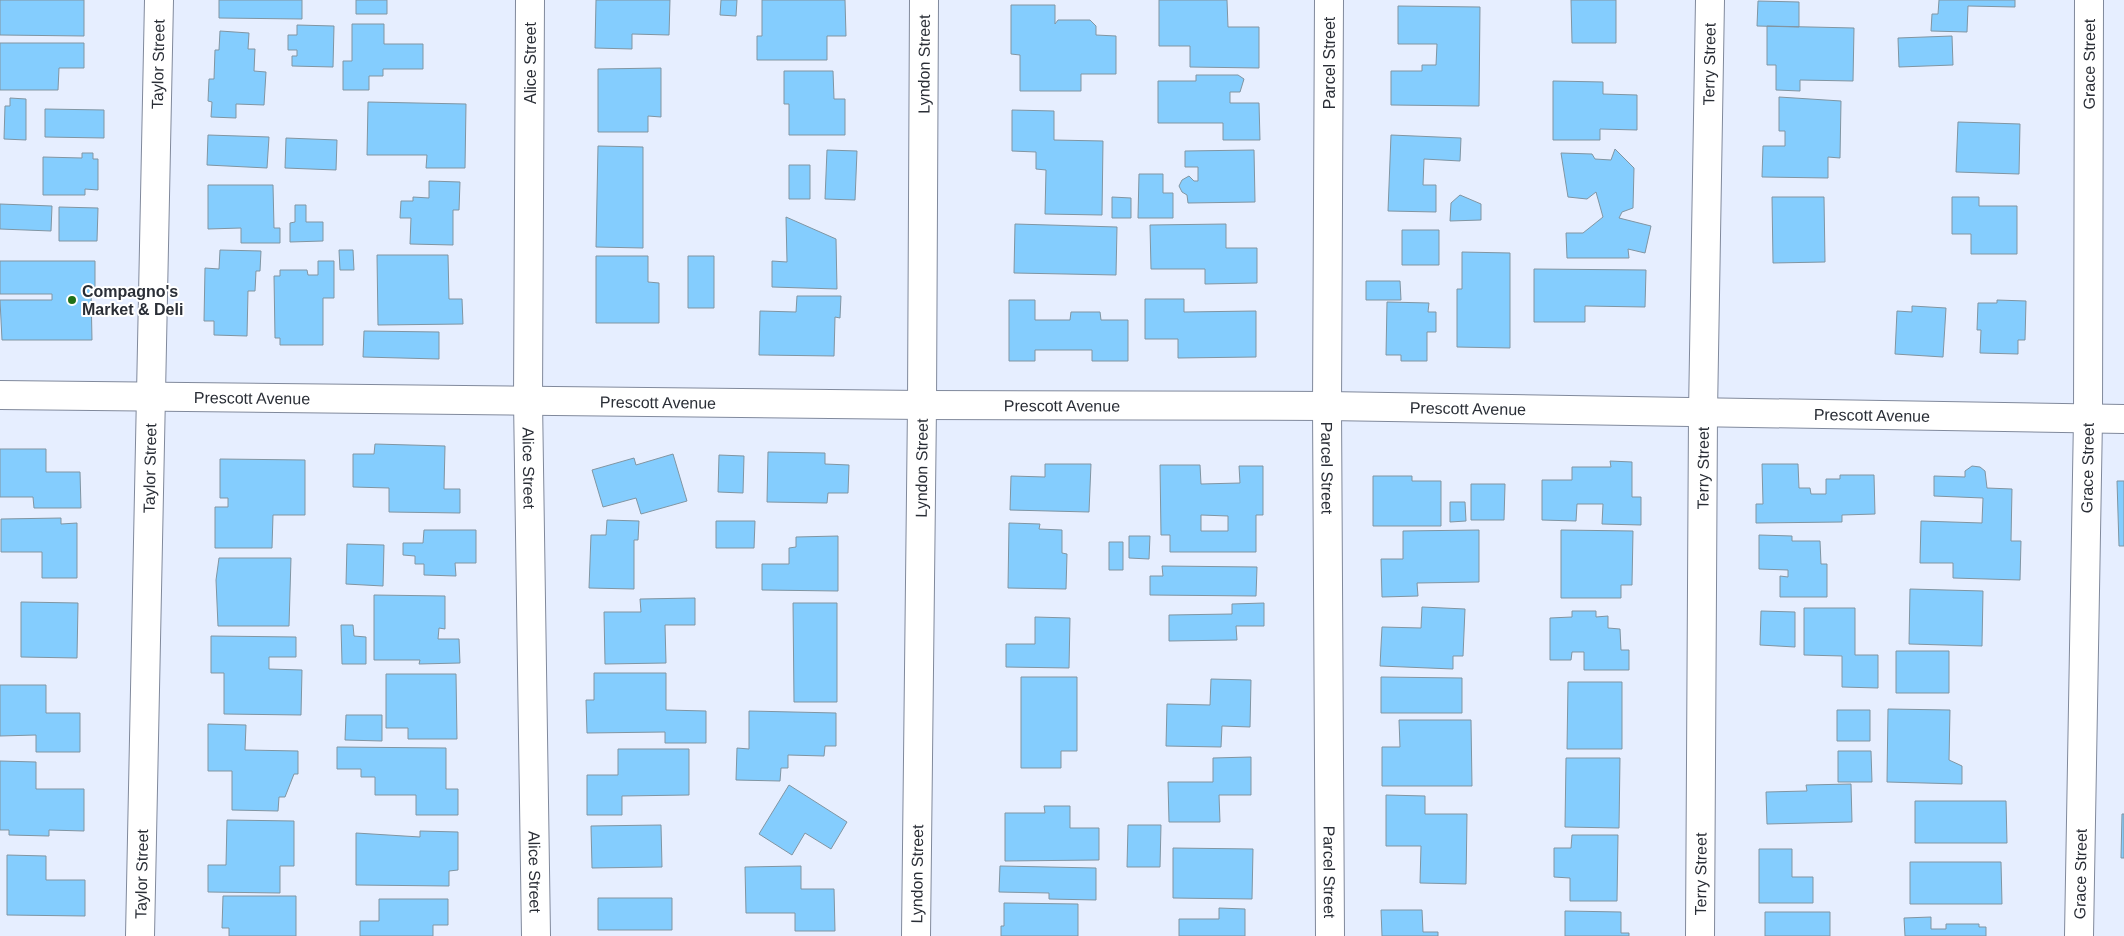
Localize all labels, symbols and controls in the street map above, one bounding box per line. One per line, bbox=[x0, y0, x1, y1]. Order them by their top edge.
street label: Lyndon Street bbox=[915, 14, 933, 114]
street label: Parcel Street bbox=[1321, 16, 1338, 109]
street label: Grace Street bbox=[2081, 18, 2098, 109]
street label: Taylor Street bbox=[149, 19, 168, 109]
street label: Alice Street bbox=[522, 22, 539, 104]
street label: Terry Street bbox=[1700, 22, 1719, 106]
place label: Compagno's Market & Deli bbox=[82, 283, 183, 318]
marker: Compagno's Market & Deli bbox=[66, 294, 78, 306]
street label: Prescott Avenue bbox=[194, 389, 310, 407]
street label: Prescott Avenue bbox=[600, 394, 716, 412]
street label: Prescott Avenue bbox=[1004, 397, 1120, 414]
street label: Prescott Avenue bbox=[1410, 399, 1526, 418]
street label: Prescott Avenue bbox=[1814, 406, 1930, 425]
street label: Lyndon Street bbox=[913, 418, 931, 518]
street label: Taylor Street bbox=[141, 422, 159, 513]
street label: Parcel Street bbox=[1318, 422, 1336, 515]
street label: Grace Street bbox=[2078, 422, 2097, 514]
street label: Terry Street bbox=[1694, 426, 1712, 509]
street label: Alice Street bbox=[519, 427, 538, 510]
street label: Lyndon Street bbox=[908, 824, 926, 924]
street label: Parcel Street bbox=[1320, 826, 1338, 919]
street label: Taylor Street bbox=[132, 828, 151, 919]
street label: Grace Street bbox=[2071, 828, 2090, 920]
street label: Alice Street bbox=[525, 831, 544, 914]
street label: Terry Street bbox=[1692, 832, 1710, 915]

